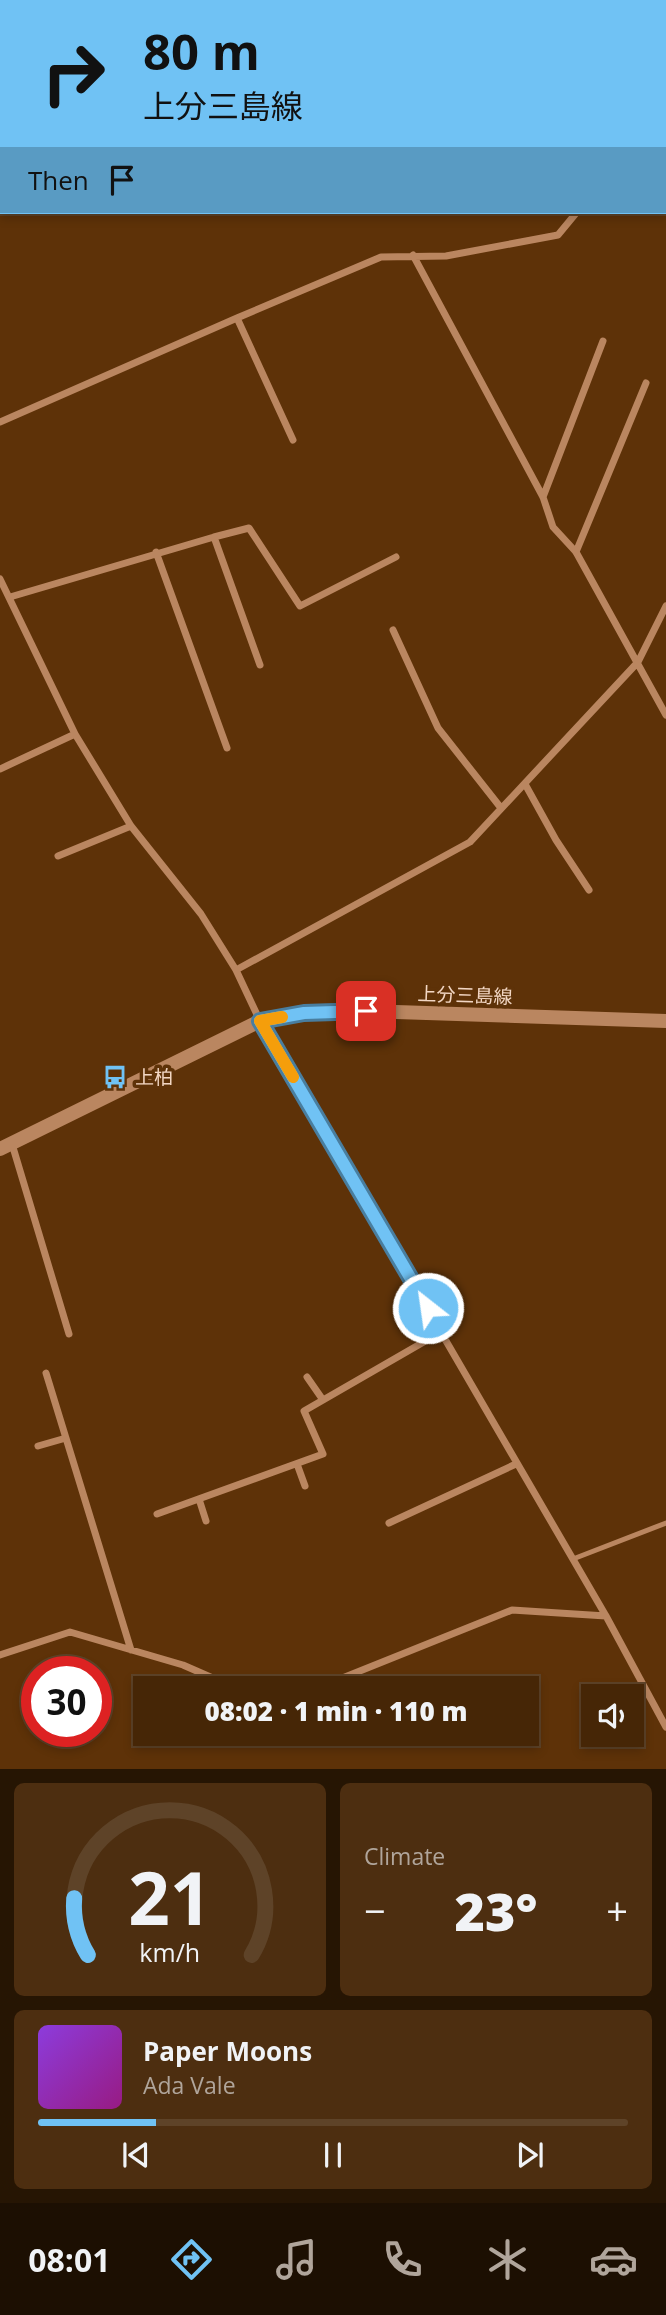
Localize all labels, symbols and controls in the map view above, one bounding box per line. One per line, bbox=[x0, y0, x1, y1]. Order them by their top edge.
text: 80 m bbox=[143, 18, 260, 84]
icon: right bbox=[28, 28, 119, 119]
text: 上分三島線 bbox=[143, 84, 303, 127]
icon: arrive bbox=[103, 161, 141, 199]
text: Then bbox=[28, 162, 89, 198]
street label: 上分三島線 bbox=[417, 980, 513, 1010]
pin bbox=[336, 981, 396, 1041]
icon: arrive bbox=[347, 992, 385, 1030]
bus stop icon: 上柏 bbox=[101, 1063, 129, 1091]
place label: 上柏 bbox=[135, 1064, 173, 1090]
position arrow bbox=[391, 1271, 465, 1345]
speed limit sign: 30 bbox=[21, 1656, 112, 1747]
map controls bbox=[581, 1684, 644, 1747]
button: sound bbox=[581, 1684, 644, 1747]
text: 08:02 · 1 min · 110 m bbox=[205, 1693, 467, 1729]
text: Climate bbox=[364, 1840, 445, 1872]
text: 21 bbox=[128, 1848, 212, 1947]
text: 23° bbox=[455, 1875, 537, 1946]
text: − bbox=[364, 1884, 386, 1936]
text: + bbox=[606, 1884, 628, 1936]
text: km/h bbox=[140, 1935, 200, 1969]
text: Paper Moons bbox=[143, 2033, 312, 2069]
text: Ada Vale bbox=[143, 2069, 236, 2101]
icon: previous bbox=[117, 2136, 155, 2174]
icon: pause bbox=[314, 2136, 352, 2174]
icon: next bbox=[511, 2136, 549, 2174]
icon: directions bbox=[167, 2235, 216, 2284]
icon: music bbox=[272, 2235, 321, 2284]
icon: phone bbox=[378, 2235, 427, 2284]
icon: climate bbox=[483, 2235, 532, 2284]
icon: car bbox=[589, 2235, 638, 2284]
text: 08:01 bbox=[28, 2238, 111, 2281]

